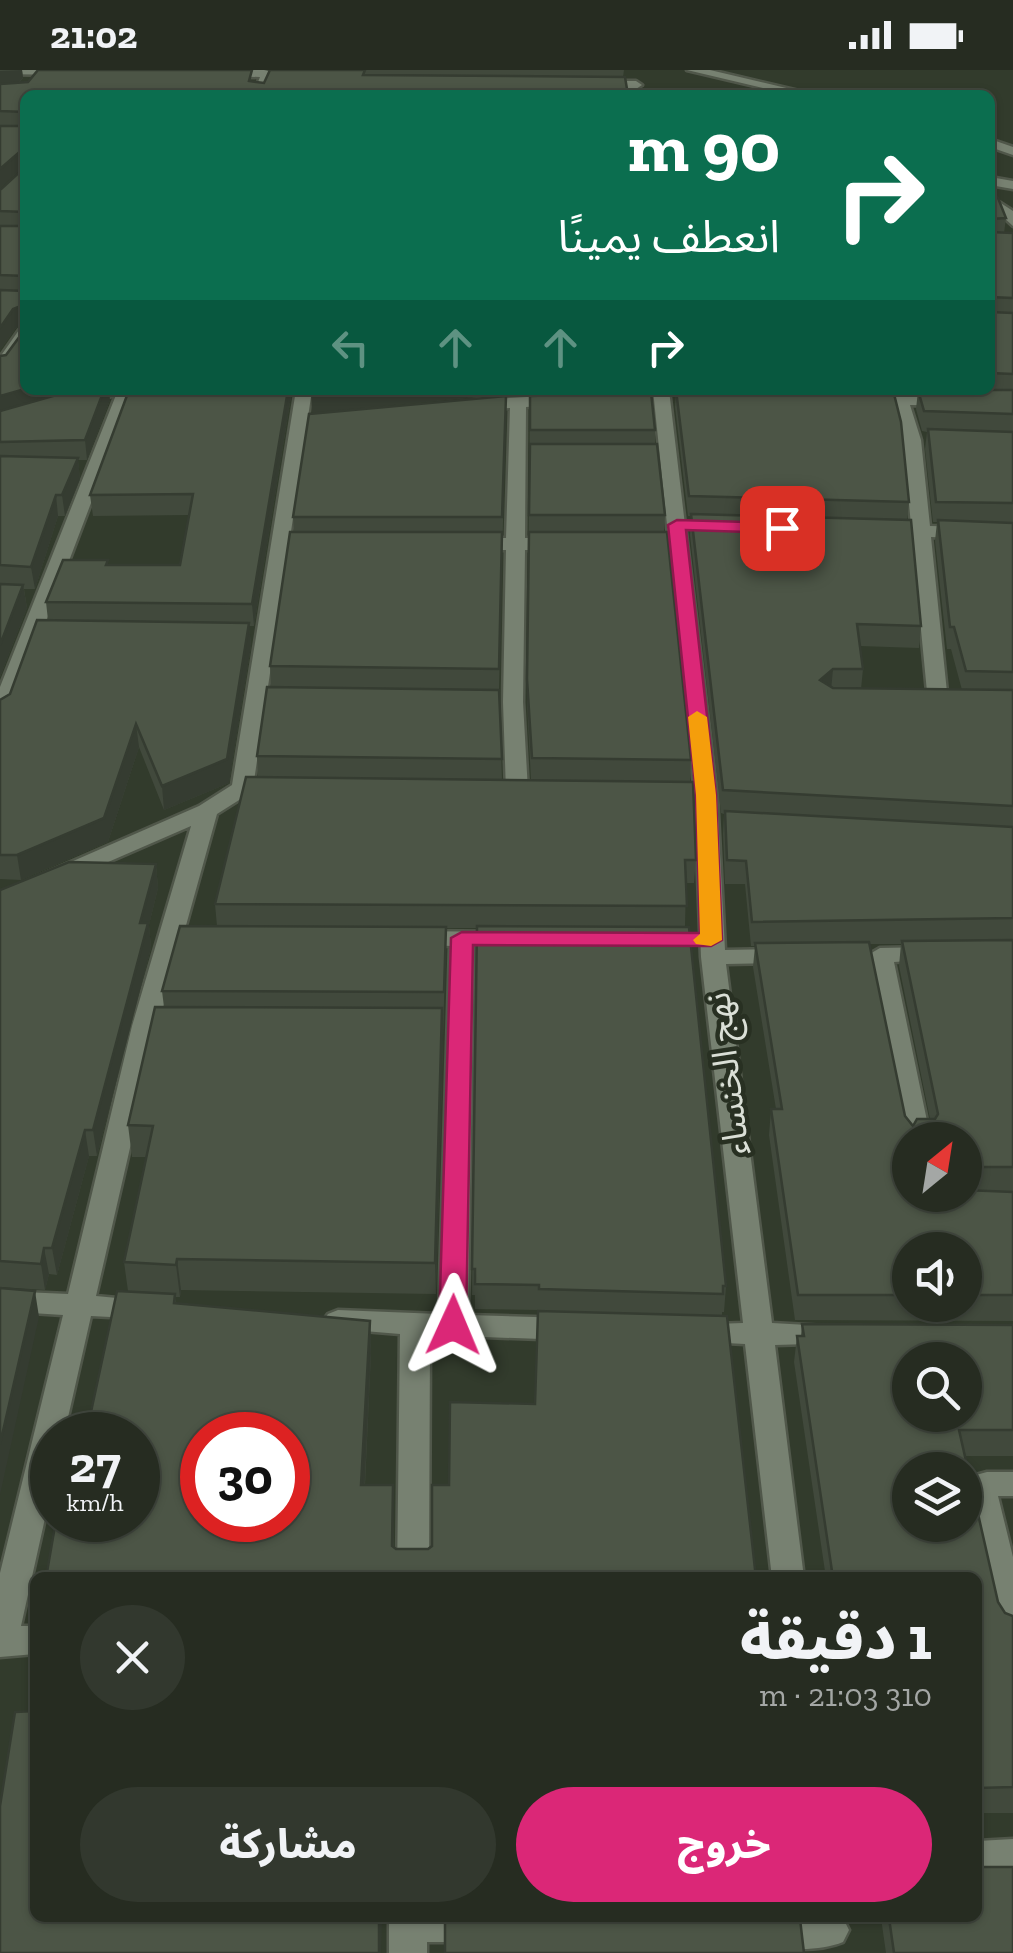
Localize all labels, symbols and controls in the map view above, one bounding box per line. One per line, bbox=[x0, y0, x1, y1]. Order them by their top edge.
text: 21:02 bbox=[50, 12, 137, 58]
text: 90 m bbox=[628, 105, 780, 189]
icon: right bbox=[815, 130, 945, 260]
text: انعطف يمينًا bbox=[557, 210, 780, 264]
icon: left bbox=[323, 320, 378, 375]
icon: ahead bbox=[428, 320, 483, 375]
icon: ahead bbox=[533, 320, 588, 375]
icon: right bbox=[638, 320, 693, 375]
pin bbox=[740, 486, 825, 571]
icon: arrive bbox=[755, 501, 810, 556]
street label: نهج الخنساء bbox=[696, 990, 763, 1158]
north arrow bbox=[892, 1122, 982, 1212]
map controls bbox=[892, 1122, 982, 1542]
button: sound bbox=[892, 1232, 982, 1322]
position arrow bbox=[401, 1273, 505, 1377]
button: search bbox=[892, 1342, 982, 1432]
speed limit sign: 30 bbox=[180, 1412, 310, 1542]
text: 27 bbox=[69, 1435, 121, 1495]
button: layers bbox=[892, 1452, 982, 1542]
text: km/h bbox=[66, 1487, 124, 1517]
text: 1 دقيقة bbox=[740, 1602, 932, 1674]
button: close bbox=[80, 1605, 185, 1710]
text: 310 m · 21:03 bbox=[759, 1676, 932, 1714]
button: مشاركة bbox=[80, 1787, 496, 1902]
button: خروج bbox=[516, 1787, 932, 1902]

